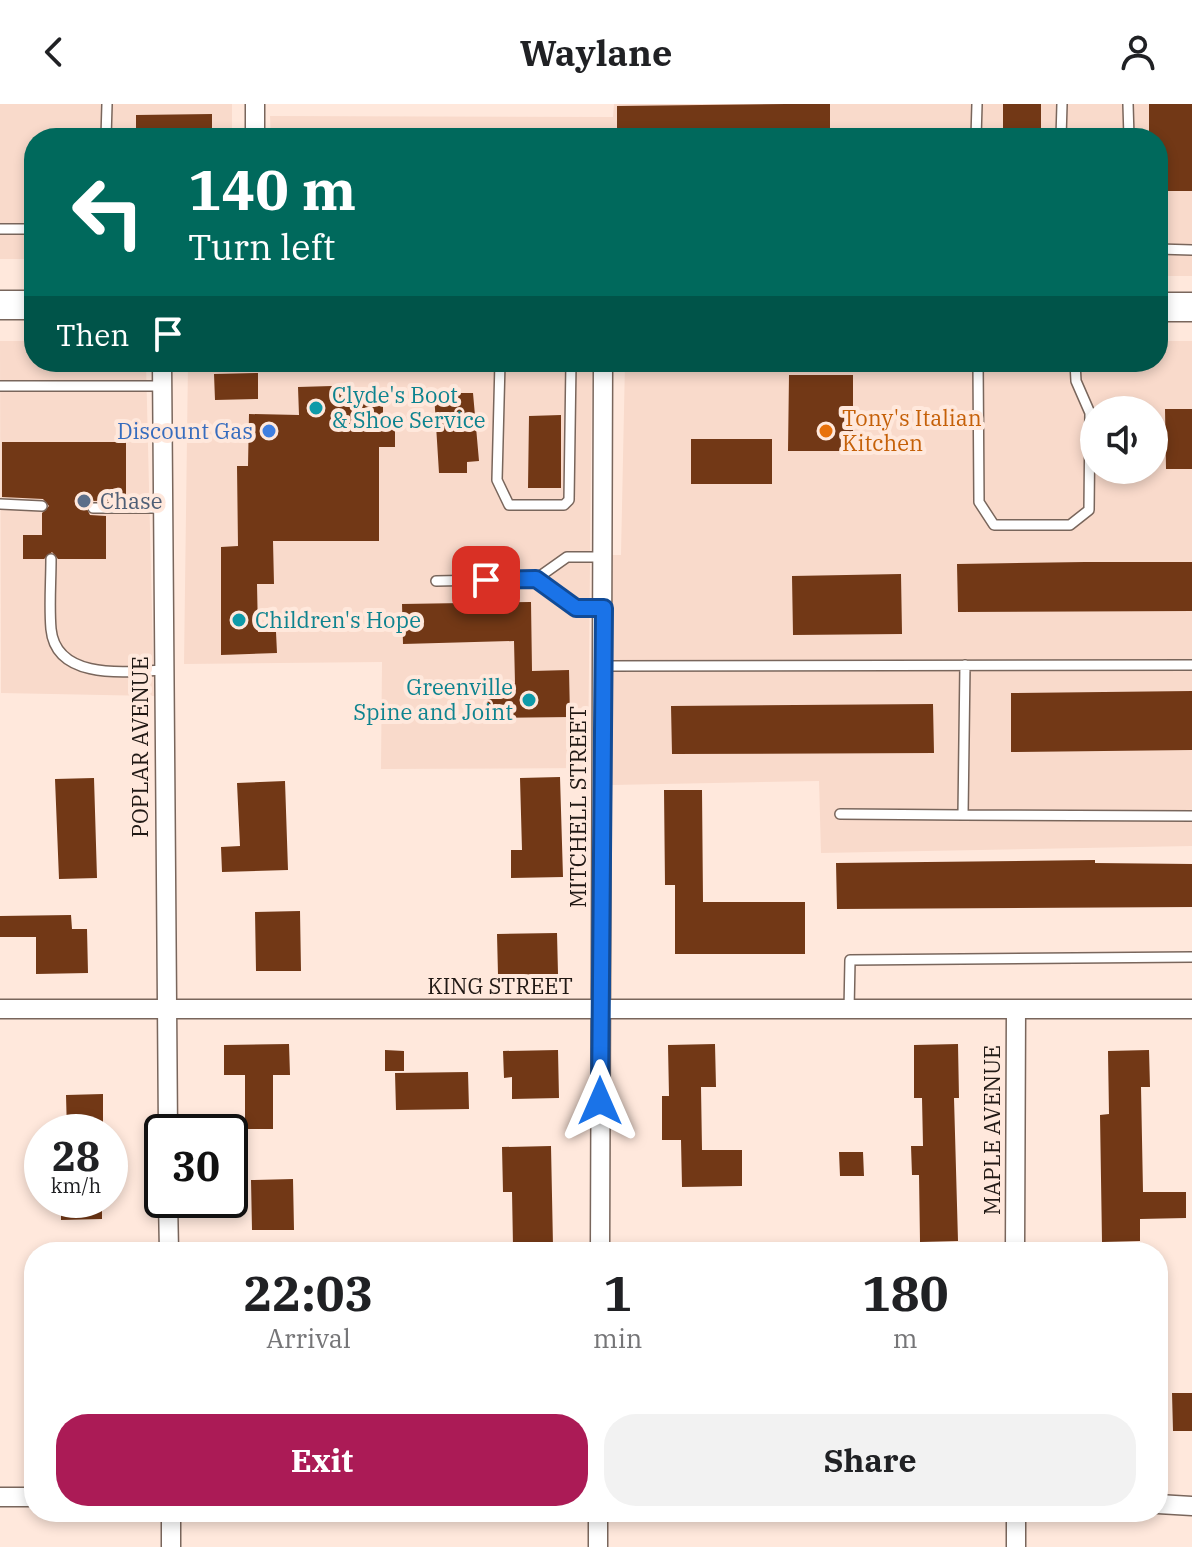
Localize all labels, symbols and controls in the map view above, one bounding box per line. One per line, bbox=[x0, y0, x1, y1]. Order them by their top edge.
text: Waylane bbox=[520, 29, 672, 76]
icon: back bbox=[32, 30, 76, 74]
icon: person bbox=[1116, 30, 1160, 74]
text: 140 m bbox=[188, 153, 356, 225]
icon: left bbox=[56, 160, 160, 264]
text: Turn left bbox=[188, 223, 335, 270]
icon: arrive bbox=[146, 312, 190, 356]
text: Then bbox=[56, 315, 130, 354]
place label: Clyde's Boot & Shoe Service bbox=[332, 380, 486, 434]
map controls bbox=[1080, 396, 1168, 484]
button: sound bbox=[1080, 396, 1168, 484]
marker: Clyde's Boot & Shoe Service bbox=[307, 399, 325, 417]
place label: Tony's Italian Kitchen bbox=[842, 403, 982, 457]
place label: Discount Gas bbox=[117, 416, 253, 445]
marker: Discount Gas bbox=[260, 422, 278, 440]
marker: Tony's Italian Kitchen bbox=[817, 422, 835, 440]
place label: Chase bbox=[100, 486, 163, 515]
marker: Chase bbox=[75, 492, 93, 510]
pin bbox=[452, 546, 520, 614]
icon: arrive bbox=[464, 558, 508, 602]
place label: Children's Hope bbox=[255, 605, 421, 634]
marker: Children's Hope bbox=[230, 611, 248, 629]
street label: POPLAR AVENUE bbox=[125, 656, 154, 838]
place label: Greenville Spine and Joint bbox=[353, 672, 513, 726]
marker: Greenville Spine and Joint bbox=[520, 691, 538, 709]
street label: MITCHELL STREET bbox=[563, 706, 592, 908]
street label: KING STREET bbox=[427, 971, 573, 1000]
street label: MAPLE AVENUE bbox=[977, 1045, 1006, 1215]
position arrow bbox=[558, 1059, 642, 1143]
speed limit sign: 30 bbox=[144, 1114, 248, 1218]
text: 28 bbox=[52, 1130, 100, 1182]
text: km/h bbox=[51, 1172, 101, 1199]
text: 22:03 bbox=[244, 1262, 373, 1324]
text: 1 bbox=[603, 1262, 632, 1324]
text: 180 bbox=[862, 1262, 948, 1324]
text: Arrival bbox=[266, 1321, 351, 1355]
text: min bbox=[593, 1321, 642, 1355]
text: m bbox=[893, 1321, 918, 1355]
button: Exit bbox=[56, 1414, 588, 1506]
button: Share bbox=[604, 1414, 1136, 1506]

